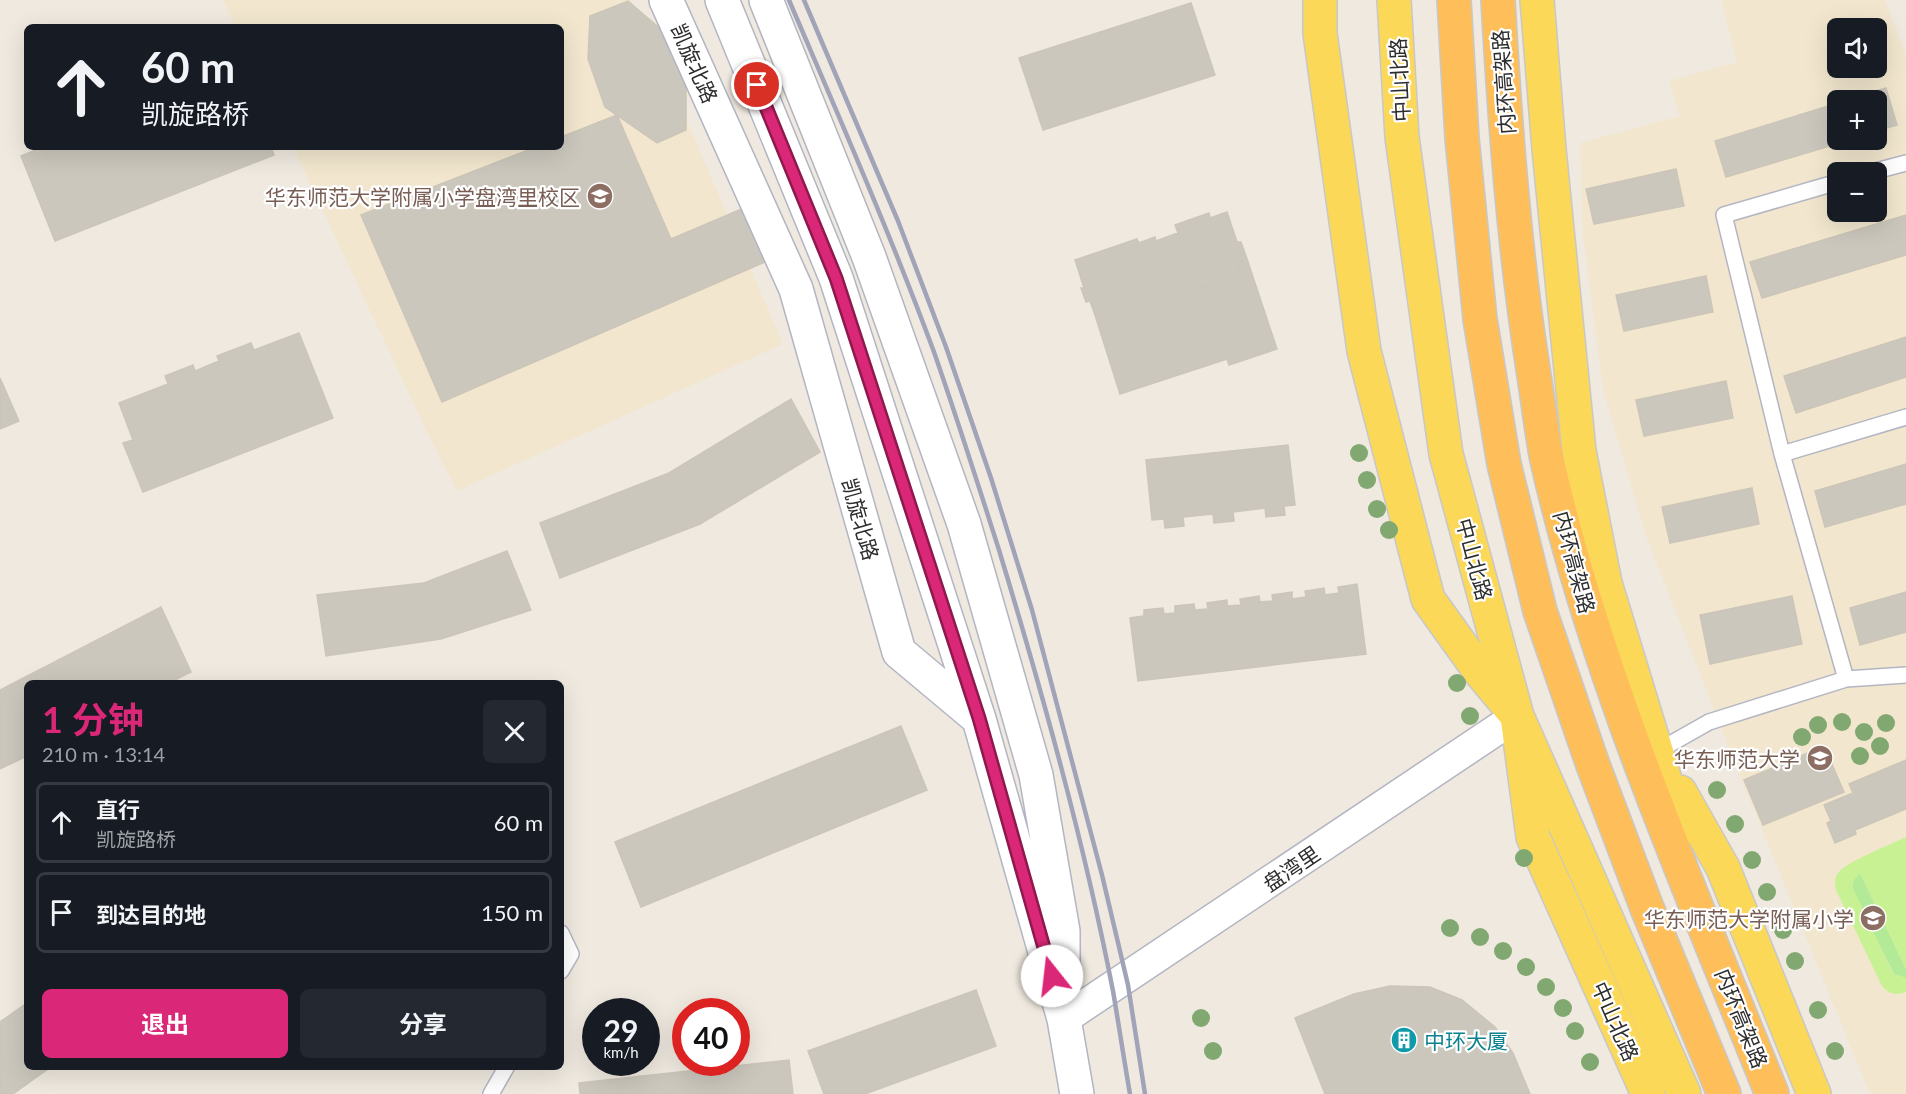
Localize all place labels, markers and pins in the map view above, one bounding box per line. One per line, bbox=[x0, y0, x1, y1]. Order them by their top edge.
pin bbox=[731, 59, 782, 110]
school or university icon: 华东师范大学附属小学盘湾里校区 bbox=[585, 181, 615, 211]
place label: 华东师范大学附属小学盘湾里校区 bbox=[265, 184, 580, 209]
school or university icon: 华东师范大学 bbox=[1805, 743, 1835, 773]
place label: 华东师范大学 bbox=[1674, 746, 1800, 771]
school or university icon: 华东师范大学附属小学 bbox=[1858, 903, 1888, 933]
place label: 华东师范大学附属小学 bbox=[1644, 906, 1854, 931]
building icon: 中环大厦 bbox=[1389, 1025, 1419, 1055]
place label: 中环大厦 bbox=[1424, 1028, 1508, 1053]

